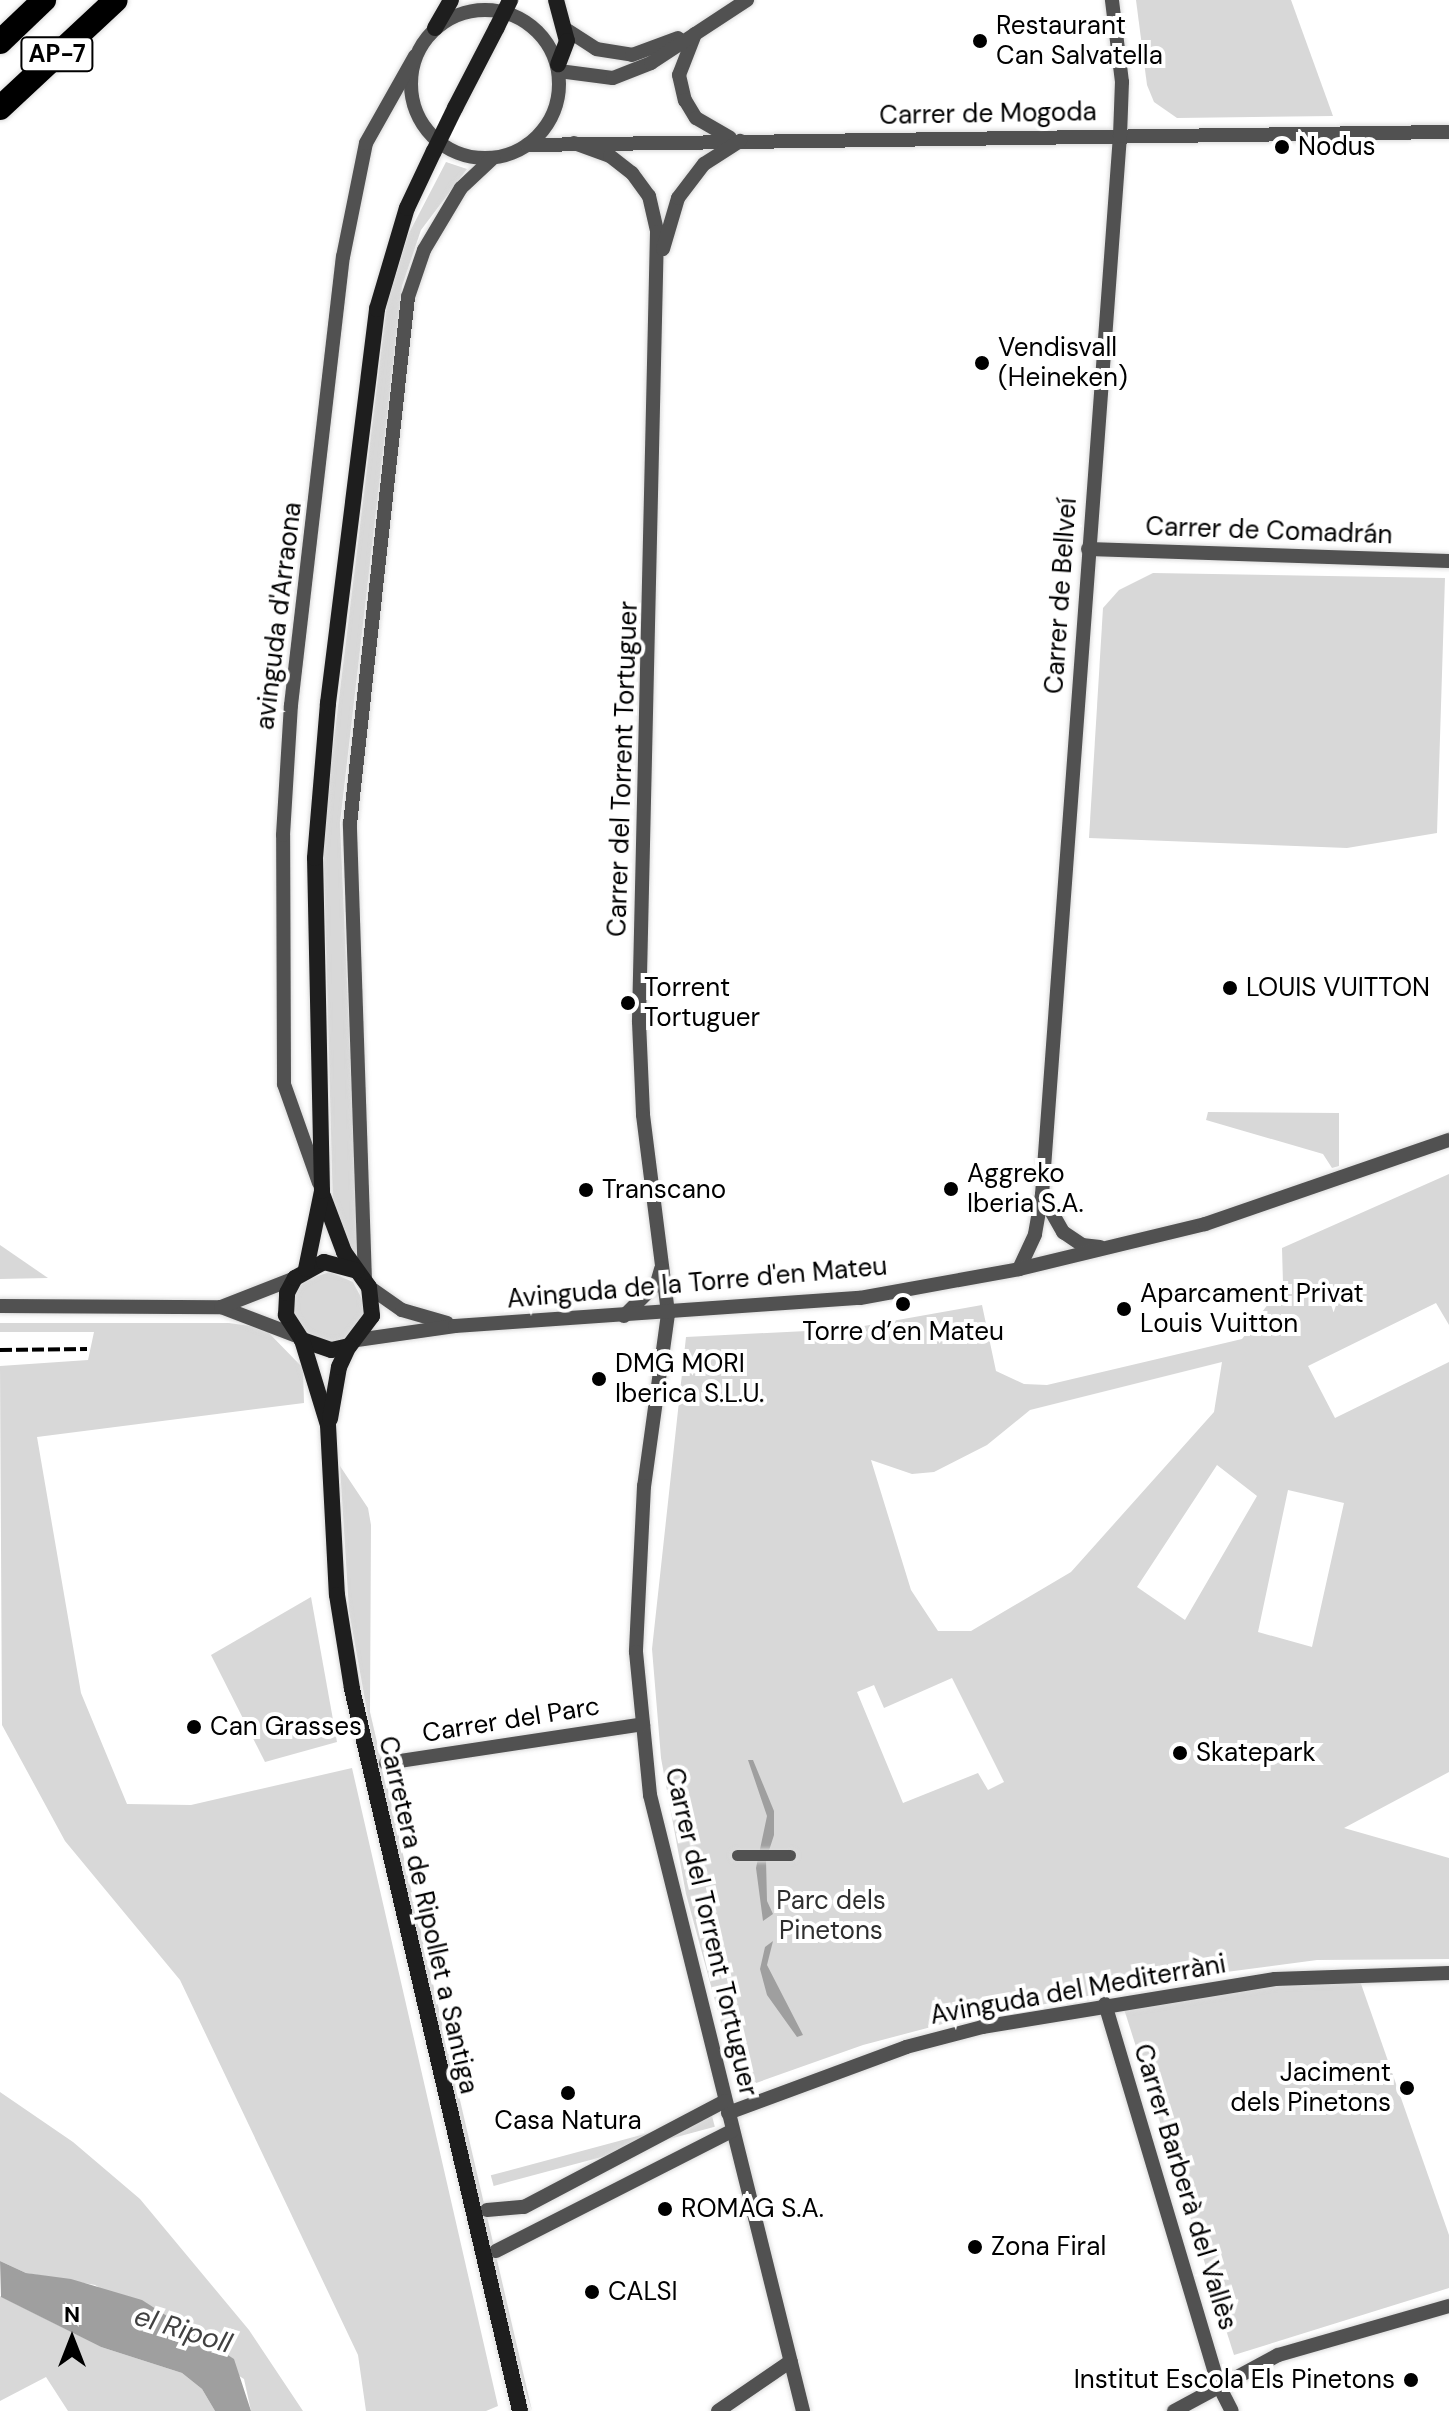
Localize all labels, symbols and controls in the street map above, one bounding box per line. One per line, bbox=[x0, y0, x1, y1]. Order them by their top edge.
place label: Restaurant Can Salvatella bbox=[996, 10, 1163, 72]
marker: Restaurant Can Salvatella bbox=[971, 32, 989, 50]
road number: AP-7 bbox=[19, 34, 95, 74]
street label: Carrer de Mogoda bbox=[879, 97, 1097, 131]
place label: Nodus bbox=[1298, 131, 1376, 163]
marker: Nodus bbox=[1273, 138, 1291, 156]
place label: Vendisvall (Heineken) bbox=[998, 332, 1128, 394]
marker: Vendisvall (Heineken) bbox=[973, 354, 991, 372]
street label: Carrer de Bellveí bbox=[1039, 497, 1083, 695]
street label: avinguda d'Arraona bbox=[250, 500, 308, 732]
street label: Carrer de Comadrán bbox=[1145, 511, 1393, 551]
street label: Carrer del Torrent Tortuguer bbox=[602, 601, 644, 937]
place label: Torrent Tortuguer bbox=[644, 972, 760, 1034]
place label: LOUIS VUITTON bbox=[1246, 972, 1430, 1004]
marker: LOUIS VUITTON bbox=[1221, 979, 1239, 997]
marker: Torrent Tortuguer bbox=[619, 994, 637, 1012]
place label: Aggreko Iberia S.A. bbox=[967, 1158, 1084, 1220]
place label: Transcano bbox=[602, 1174, 726, 1206]
marker: Aggreko Iberia S.A. bbox=[942, 1180, 960, 1198]
marker: Transcano bbox=[577, 1181, 595, 1199]
street label: Avinguda de la Torre d'en Mateu bbox=[506, 1251, 888, 1315]
place label: Aparcament Privat Louis Vuitton bbox=[1140, 1278, 1364, 1340]
marker: Torre d’en Mateu bbox=[894, 1295, 912, 1313]
marker: Aparcament Privat Louis Vuitton bbox=[1115, 1300, 1133, 1318]
place label: Torre d’en Mateu bbox=[802, 1316, 1004, 1348]
place label: DMG MORI Iberica S.L.U. bbox=[615, 1348, 764, 1410]
marker: DMG MORI Iberica S.L.U. bbox=[590, 1370, 608, 1388]
street label: Carrer del Parc bbox=[420, 1691, 602, 1749]
place label: Can Grasses bbox=[210, 1711, 362, 1743]
marker: Can Grasses bbox=[185, 1718, 203, 1736]
street label: Carretera de Ripollet a Santiga bbox=[372, 1733, 484, 2097]
place label: Skatepark bbox=[1196, 1737, 1316, 1769]
marker: Skatepark bbox=[1171, 1744, 1189, 1762]
street label: Carrer del Torrent Tortuguer bbox=[658, 1765, 764, 2099]
park label: Parc dels Pinetons bbox=[776, 1885, 886, 1946]
street label: Avinguda del Mediterràni bbox=[928, 1949, 1228, 2031]
street label: Carrer Barberà del Vallès bbox=[1127, 2040, 1243, 2334]
place label: Jaciment dels Pinetons bbox=[1230, 2057, 1391, 2118]
marker: Jaciment dels Pinetons bbox=[1398, 2079, 1416, 2097]
marker: Casa Natura bbox=[559, 2084, 577, 2102]
place label: Casa Natura bbox=[494, 2105, 642, 2137]
place label: ROMAG S.A. bbox=[681, 2193, 824, 2225]
marker: ROMAG S.A. bbox=[656, 2200, 674, 2218]
place label: Zona Firal bbox=[991, 2231, 1106, 2263]
marker: Zona Firal bbox=[966, 2238, 984, 2256]
place label: CALSI bbox=[608, 2276, 678, 2308]
marker: CALSI bbox=[583, 2283, 601, 2301]
north arrow bbox=[32, 2299, 112, 2379]
water label: el Ripoll bbox=[130, 2299, 236, 2361]
text: N bbox=[64, 2300, 80, 2329]
place label: Institut Escola Els Pinetons bbox=[1074, 2364, 1395, 2396]
marker: Institut Escola Els Pinetons bbox=[1402, 2371, 1420, 2389]

